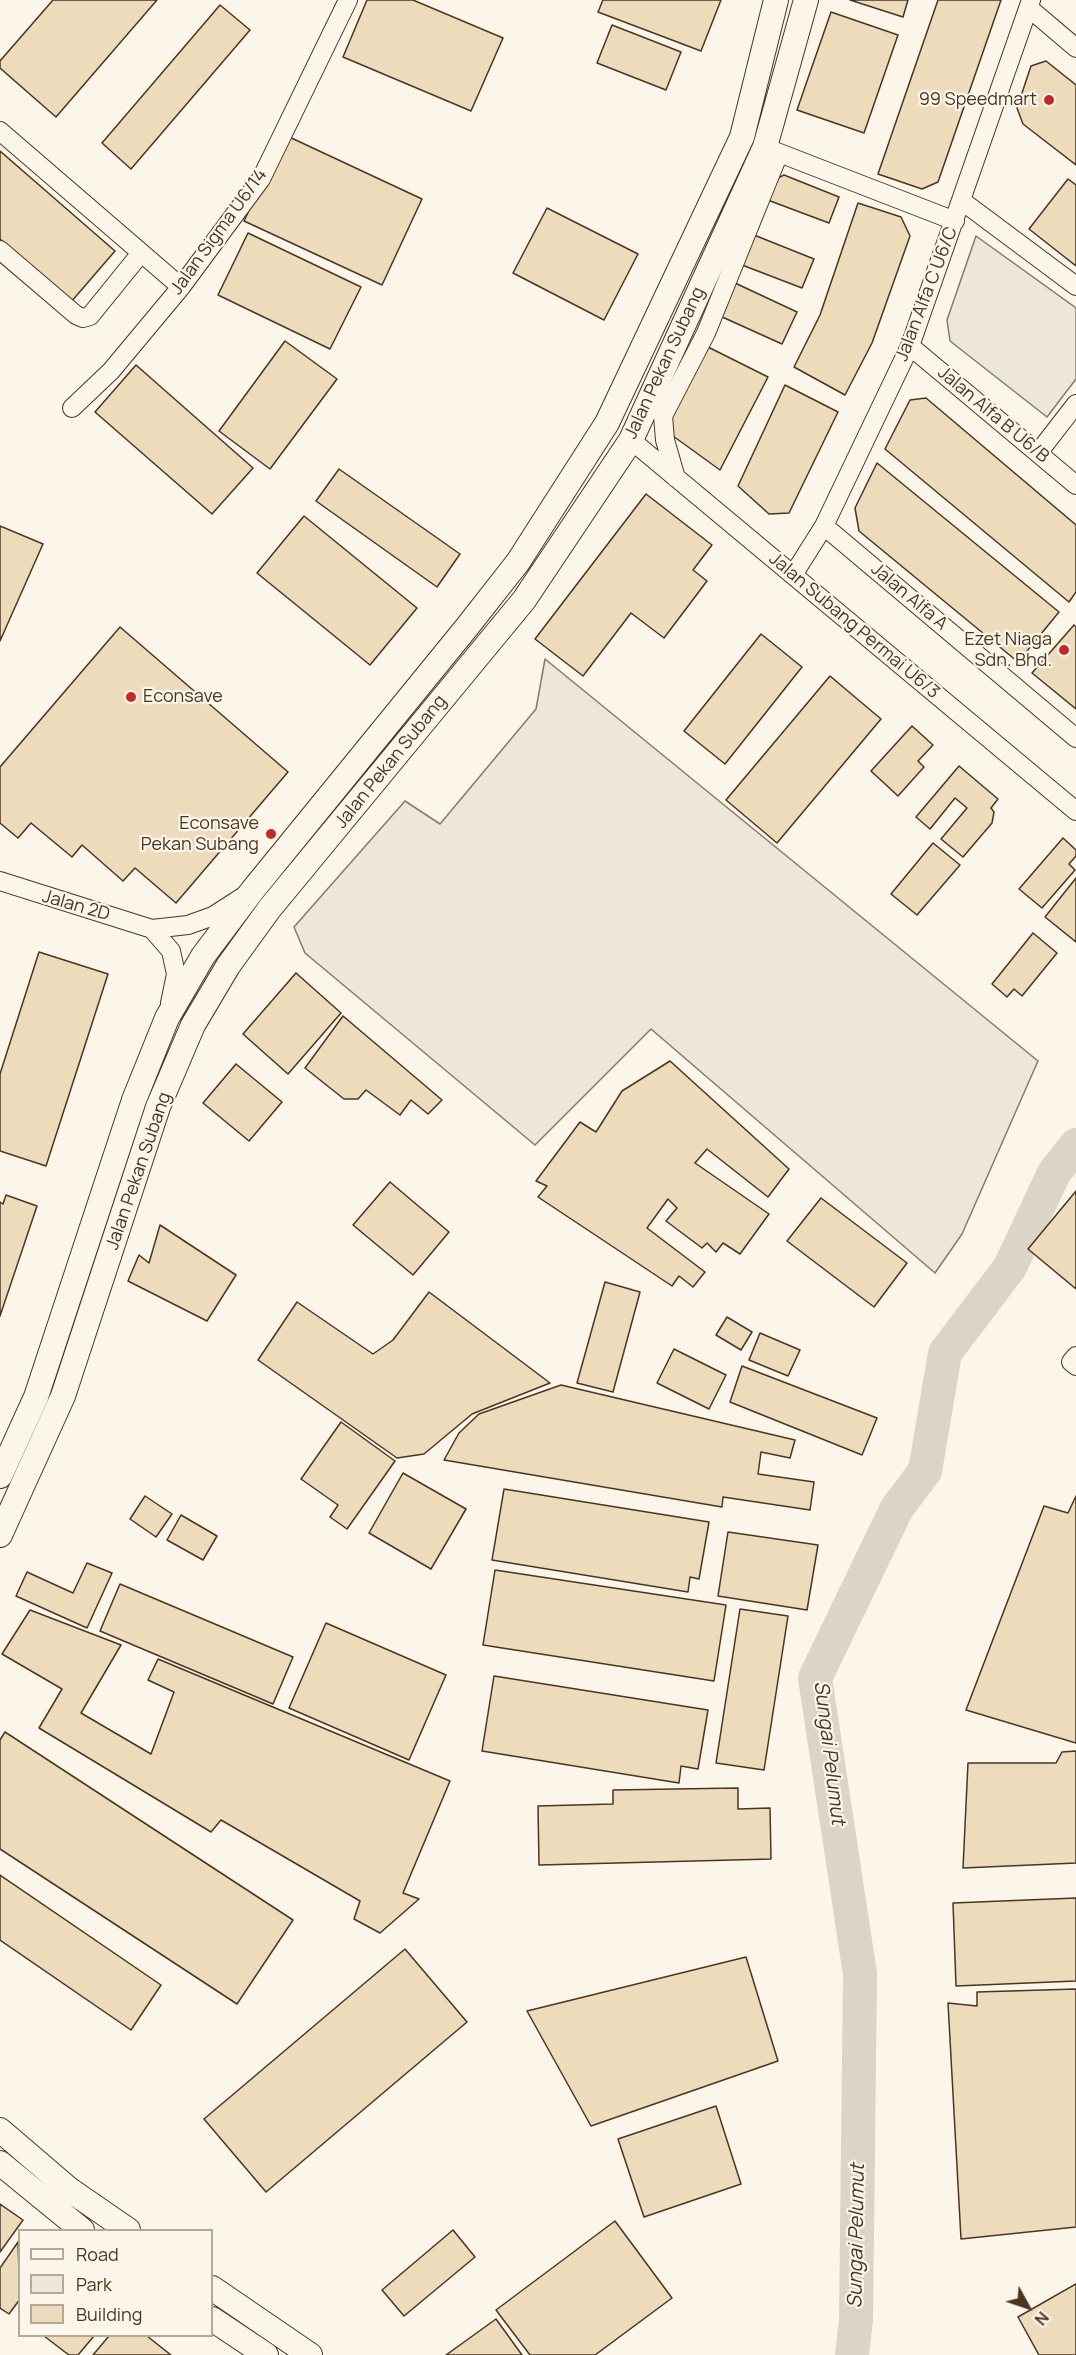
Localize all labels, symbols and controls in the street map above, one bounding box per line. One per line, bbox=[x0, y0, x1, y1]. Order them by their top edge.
place label: 99 Speedmart bbox=[919, 89, 1037, 111]
marker: 99 Speedmart bbox=[1042, 93, 1056, 107]
street label: Jalan Sigma U6/14 bbox=[166, 165, 272, 299]
street label: Jalan Alfa C U6/C bbox=[891, 224, 963, 364]
street label: Jalan Pekan Subang bbox=[620, 284, 710, 442]
street label: Jalan Alfa B U6/B bbox=[933, 362, 1053, 468]
street label: Jalan Subang Permai U6/3 bbox=[764, 548, 944, 704]
street label: Jalan Alfa A bbox=[866, 559, 952, 635]
place label: Ezet Niaga Sdn. Bhd. bbox=[964, 629, 1052, 672]
marker: Ezet Niaga Sdn. Bhd. bbox=[1057, 643, 1071, 657]
place label: Econsave bbox=[143, 686, 223, 708]
marker: Econsave bbox=[124, 690, 138, 704]
street label: Jalan Pekan Subang bbox=[331, 691, 451, 833]
place label: Econsave Pekan Subang bbox=[141, 813, 259, 856]
marker: Econsave Pekan Subang bbox=[264, 827, 278, 841]
street label: Jalan 2D bbox=[40, 886, 112, 926]
street label: Jalan Pekan Subang bbox=[102, 1089, 176, 1253]
water label: Sungai Pelumut bbox=[808, 1680, 850, 1826]
water label: Sungai Pelumut bbox=[844, 2163, 870, 2309]
legend bbox=[18, 2229, 213, 2337]
text: Road bbox=[76, 2242, 119, 2266]
text: Park bbox=[76, 2272, 112, 2296]
north arrow bbox=[998, 2277, 1058, 2337]
text: Building bbox=[76, 2302, 142, 2326]
text: N bbox=[1030, 2307, 1054, 2330]

